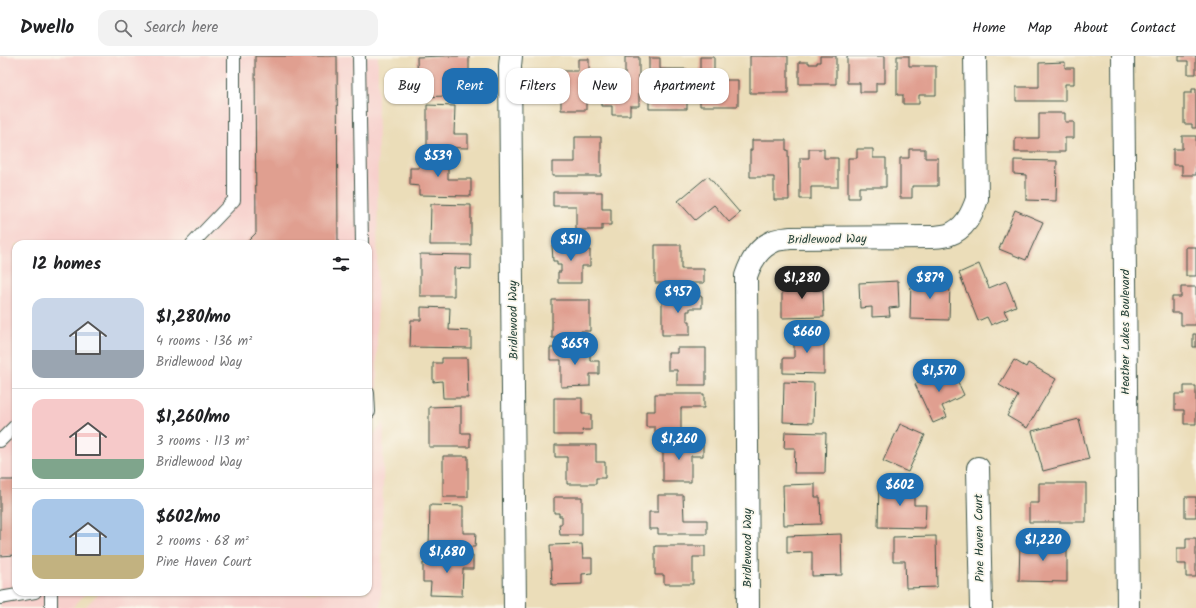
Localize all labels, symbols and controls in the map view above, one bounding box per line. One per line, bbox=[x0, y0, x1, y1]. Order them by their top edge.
search box bbox=[98, 10, 378, 46]
text: Dwello bbox=[20, 13, 74, 43]
text: Search here bbox=[144, 16, 218, 40]
icon: search bbox=[112, 17, 134, 39]
text: Home bbox=[972, 17, 1006, 39]
text: Map bbox=[1028, 17, 1052, 39]
text: About bbox=[1074, 17, 1108, 39]
text: Contact bbox=[1130, 17, 1176, 39]
chip: Buy bbox=[384, 68, 434, 104]
chip: Rent bbox=[442, 68, 498, 104]
chip: Filters bbox=[506, 68, 570, 104]
chip: New bbox=[578, 68, 631, 104]
chip: Apartment bbox=[639, 68, 729, 104]
pin: $539 bbox=[414, 144, 462, 178]
text: $539 bbox=[424, 146, 452, 167]
pin: $511 bbox=[547, 228, 595, 262]
street label: Bridlewood Way bbox=[787, 229, 867, 250]
text: $511 bbox=[560, 230, 582, 251]
text: 12 homes bbox=[32, 251, 101, 278]
icon: filters bbox=[330, 253, 352, 275]
pin: $1,280 bbox=[769, 266, 835, 300]
pin: $879 bbox=[906, 266, 954, 300]
text: $1,280 bbox=[784, 268, 820, 289]
text: $879 bbox=[916, 268, 944, 289]
street label: Heather Lakes Boulevard bbox=[1116, 268, 1135, 395]
street label: Bridlewood Way bbox=[503, 280, 524, 360]
pin: $957 bbox=[654, 280, 702, 314]
text: $957 bbox=[665, 282, 692, 303]
text: $1,280/mo bbox=[156, 304, 231, 331]
icon: home bbox=[64, 314, 112, 362]
pin: $660 bbox=[783, 320, 831, 354]
text: $660 bbox=[793, 322, 821, 343]
text: 4 rooms · 136 m² bbox=[156, 331, 252, 352]
pin: $659 bbox=[551, 332, 599, 366]
text: $659 bbox=[561, 334, 589, 355]
text: Bridlewood Way bbox=[156, 352, 242, 373]
pin: $1,570 bbox=[906, 359, 972, 393]
text: $1,570 bbox=[922, 361, 956, 382]
text: $1,260/mo bbox=[156, 404, 230, 431]
icon: home bbox=[64, 415, 112, 463]
pin: $1,260 bbox=[646, 427, 712, 461]
text: $1,260 bbox=[661, 429, 697, 450]
text: 3 rooms · 113 m² bbox=[156, 431, 249, 452]
text: Bridlewood Way bbox=[156, 452, 242, 473]
pin: $602 bbox=[876, 473, 924, 507]
text: $602 bbox=[886, 475, 915, 496]
street label: Pine Haven Court bbox=[969, 493, 990, 582]
text: $602/mo bbox=[156, 504, 220, 531]
street label: Bridlewood Way bbox=[738, 508, 757, 588]
icon: home bbox=[64, 515, 112, 563]
pin: $1,220 bbox=[1010, 528, 1076, 562]
text: $1,220 bbox=[1025, 530, 1061, 551]
text: 2 rooms · 68 m² bbox=[156, 531, 249, 552]
pin: $1,680 bbox=[414, 540, 480, 574]
text: $1,680 bbox=[429, 542, 465, 563]
text: Pine Haven Court bbox=[156, 552, 252, 573]

